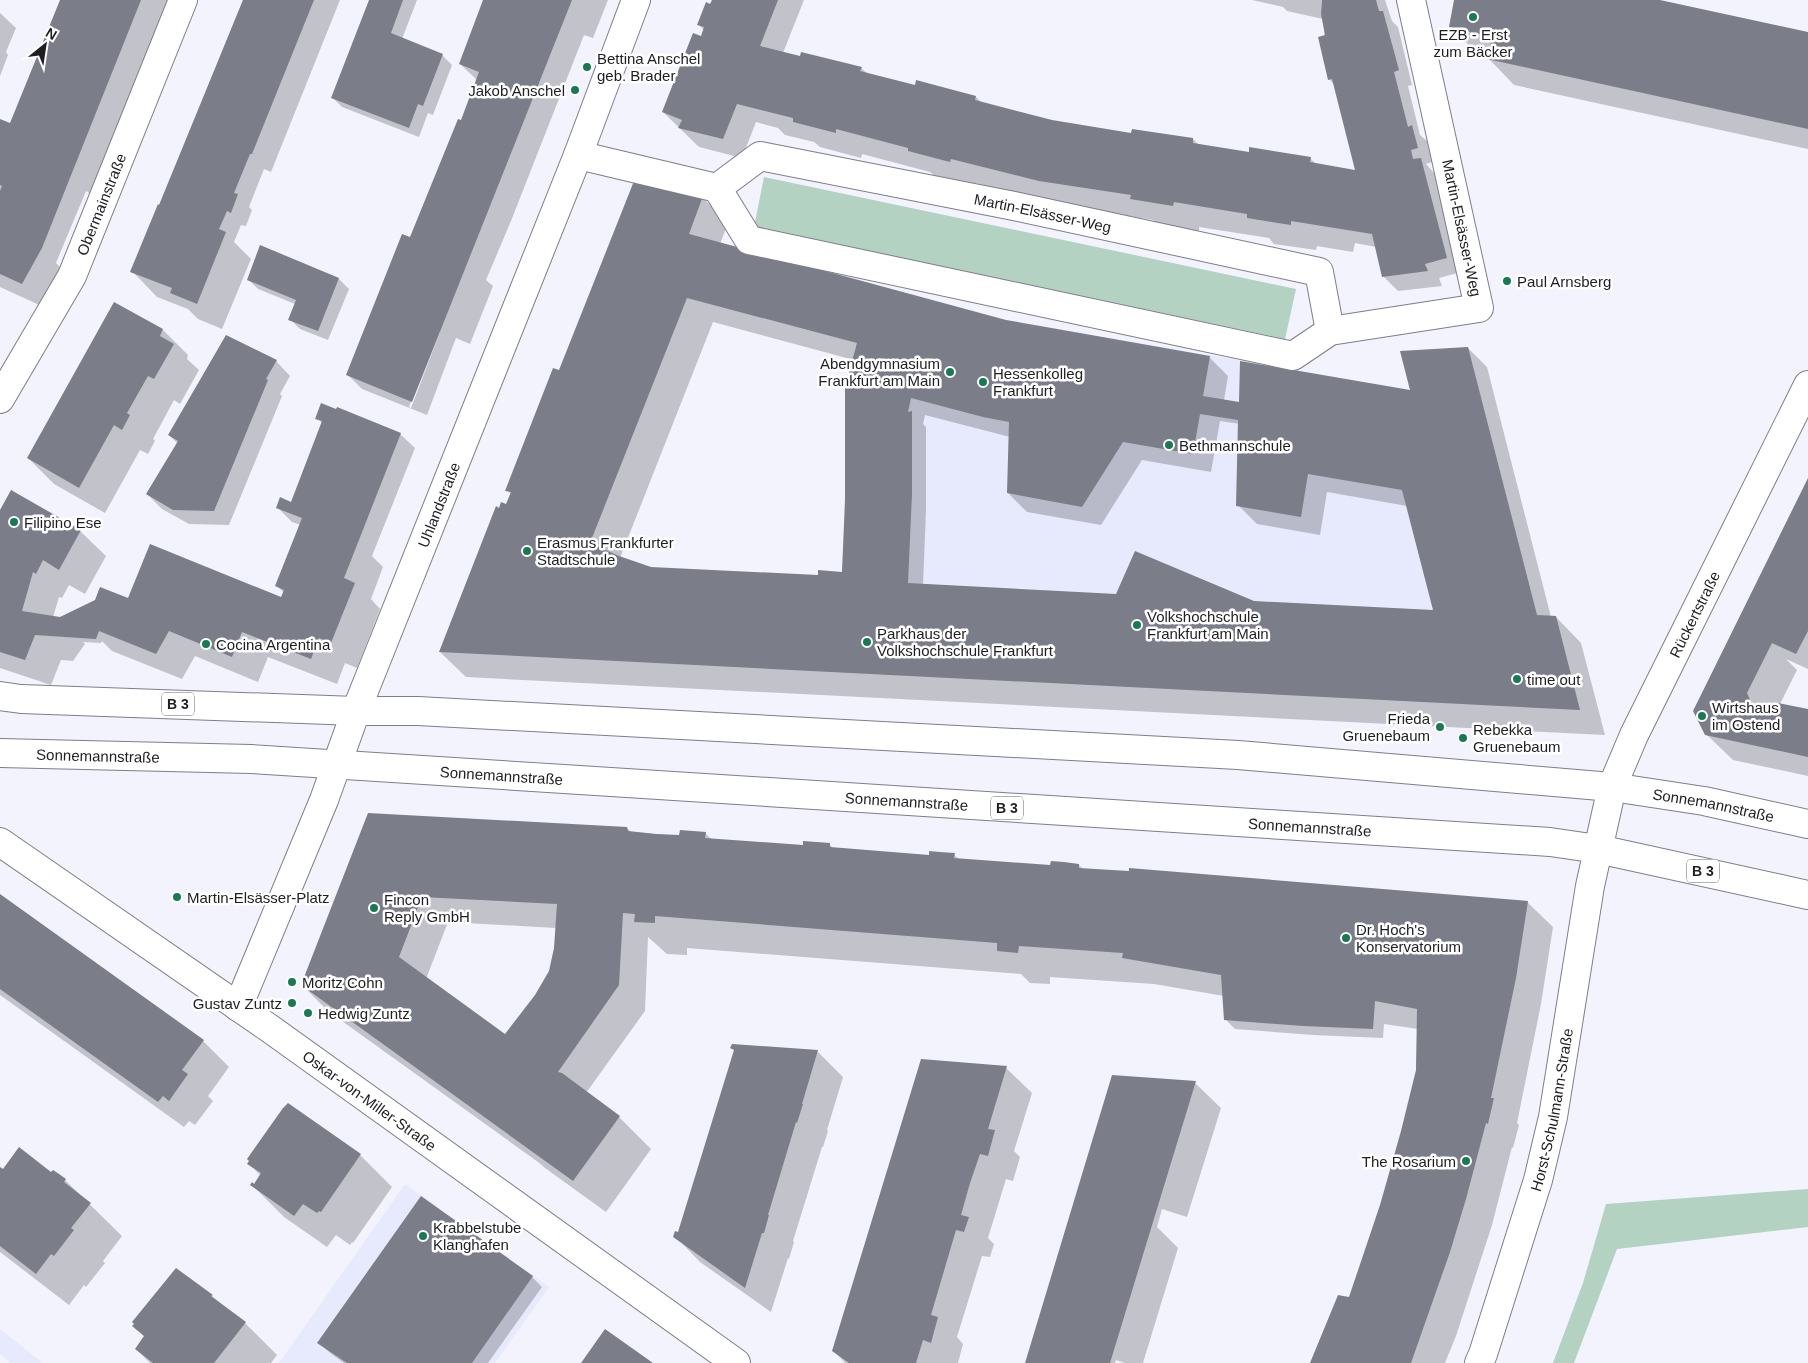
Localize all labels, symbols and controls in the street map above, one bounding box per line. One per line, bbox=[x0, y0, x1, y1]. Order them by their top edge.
marker: EZB - Erst zum Bäcker bbox=[1467, 11, 1479, 23]
north arrow bbox=[20, 20, 70, 70]
text: N bbox=[43, 24, 60, 43]
place label: EZB - Erst zum Bäcker bbox=[1433, 26, 1513, 60]
place label: Bettina Anschel geb. Brader bbox=[597, 50, 700, 84]
marker: Bettina Anschel geb. Brader bbox=[581, 61, 593, 73]
place label: Jakob Anschel bbox=[468, 82, 565, 99]
marker: Jakob Anschel bbox=[569, 84, 581, 96]
street label: Obermainstraße bbox=[73, 151, 129, 258]
street label: Martin-Elsässer-Weg bbox=[1439, 158, 1485, 298]
street label: Martin-Elsässer-Weg bbox=[973, 190, 1113, 235]
place label: Paul Arnsberg bbox=[1517, 273, 1611, 290]
marker: Paul Arnsberg bbox=[1501, 275, 1513, 287]
place label: Abendgymnasium Frankfurt am Main bbox=[818, 355, 940, 389]
place label: Hessenkolleg Frankfurt bbox=[993, 365, 1083, 399]
marker: Abendgymnasium Frankfurt am Main bbox=[944, 366, 956, 378]
marker: Hessenkolleg Frankfurt bbox=[977, 376, 989, 388]
place label: Bethmannschule bbox=[1179, 437, 1291, 454]
marker: Bethmannschule bbox=[1163, 439, 1175, 451]
street label: Uhlandstraße bbox=[414, 460, 463, 550]
place label: Filipino Ese bbox=[24, 514, 102, 531]
marker: Filipino Ese bbox=[8, 516, 20, 528]
place label: Erasmus Frankfurter Stadtschule bbox=[537, 534, 674, 568]
marker: Erasmus Frankfurter Stadtschule bbox=[521, 545, 533, 557]
street label: Rückertstraße bbox=[1666, 568, 1723, 660]
place label: Volkshochschule Frankfurt am Main bbox=[1147, 608, 1269, 642]
marker: Volkshochschule Frankfurt am Main bbox=[1131, 619, 1143, 631]
place label: Parkhaus der Volkshochschule Frankfurt bbox=[877, 625, 1054, 659]
place label: Cocina Argentina bbox=[216, 636, 331, 653]
marker: Parkhaus der Volkshochschule Frankfurt bbox=[861, 636, 873, 648]
marker: Cocina Argentina bbox=[200, 638, 212, 650]
place label: time out bbox=[1527, 671, 1581, 688]
marker: time out bbox=[1511, 673, 1523, 685]
road number: B 3 bbox=[162, 692, 194, 716]
place label: Wirtshaus im Ostend bbox=[1712, 699, 1780, 733]
place label: Frieda Gruenebaum bbox=[1342, 710, 1431, 744]
marker: Wirtshaus im Ostend bbox=[1696, 710, 1708, 722]
marker: Frieda Gruenebaum bbox=[1434, 721, 1446, 733]
place label: Rebekka Gruenebaum bbox=[1473, 721, 1561, 755]
marker: Rebekka Gruenebaum bbox=[1457, 732, 1469, 744]
street label: Sonnemannstraße bbox=[36, 745, 160, 765]
street label: Sonnemannstraße bbox=[439, 763, 564, 787]
street label: Sonnemannstraße bbox=[1652, 785, 1776, 825]
street label: Sonnemannstraße bbox=[844, 788, 969, 813]
road number: B 3 bbox=[991, 796, 1023, 820]
street label: Sonnemannstraße bbox=[1248, 814, 1372, 839]
road number: B 3 bbox=[1687, 859, 1719, 882]
place label: Martin-Elsässer-Platz bbox=[187, 889, 330, 906]
marker: Martin-Elsässer-Platz bbox=[171, 891, 183, 903]
place label: Fincon Reply GmbH bbox=[384, 891, 470, 925]
marker: Fincon Reply GmbH bbox=[368, 902, 380, 914]
place label: Dr. Hoch's Konservatorium bbox=[1356, 921, 1461, 955]
marker: Dr. Hoch's Konservatorium bbox=[1340, 932, 1352, 944]
place label: Moritz Cohn bbox=[302, 974, 383, 991]
marker: Moritz Cohn bbox=[286, 976, 298, 988]
place label: Gustav Zuntz bbox=[193, 995, 282, 1012]
marker: Gustav Zuntz bbox=[286, 997, 298, 1009]
place label: Hedwig Zuntz bbox=[318, 1005, 410, 1022]
marker: Hedwig Zuntz bbox=[302, 1007, 314, 1019]
street label: Horst-Schulmann-Straße bbox=[1526, 1027, 1576, 1193]
street label: Oskar-von-Miller-Straße bbox=[300, 1047, 440, 1154]
place label: The Rosarium bbox=[1362, 1153, 1456, 1170]
marker: The Rosarium bbox=[1460, 1155, 1472, 1167]
place label: Krabbelstube Klanghafen bbox=[433, 1219, 521, 1253]
marker: Krabbelstube Klanghafen bbox=[417, 1230, 429, 1242]

